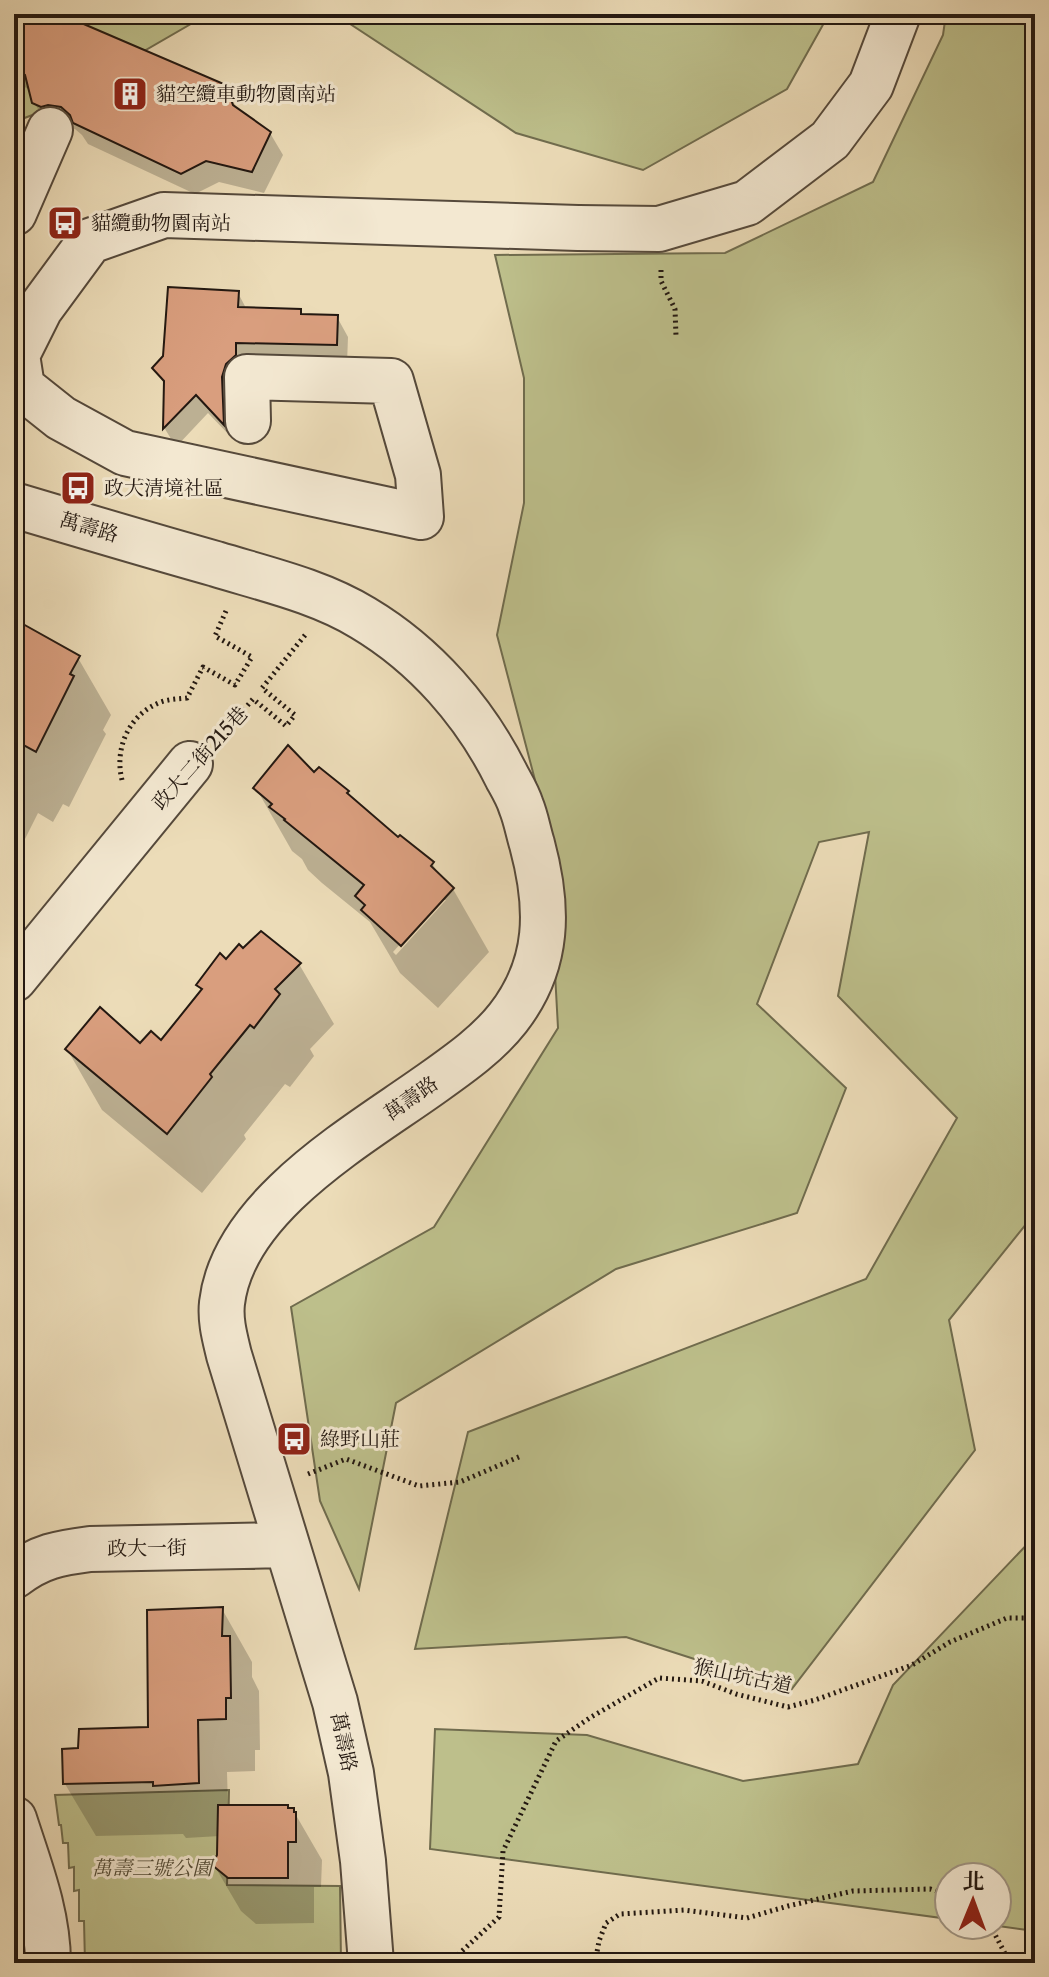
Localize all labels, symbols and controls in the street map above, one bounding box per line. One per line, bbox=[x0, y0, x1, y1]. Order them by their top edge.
building icon: 貓空纜車動物園南站 bbox=[111, 75, 149, 113]
place label: 貓空纜車動物園南站 bbox=[156, 82, 336, 106]
bus stop icon: 貓纜動物園南站 bbox=[46, 204, 84, 242]
place label: 貓纜動物園南站 bbox=[91, 211, 231, 235]
bus stop icon: 政大清境社區 bbox=[59, 469, 97, 507]
place label: 政大清境社區 bbox=[104, 476, 224, 500]
street label: 萬壽路 bbox=[57, 507, 121, 547]
street label: 政大二街215巷 bbox=[147, 701, 253, 815]
street label: 萬壽路 bbox=[380, 1071, 442, 1125]
bus stop icon: 綠野山莊 bbox=[275, 1420, 313, 1458]
place label: 綠野山莊 bbox=[320, 1427, 400, 1451]
street label: 政大一街 bbox=[107, 1535, 187, 1561]
street label: 猴山坑古道 bbox=[692, 1654, 794, 1698]
street label: 萬壽路 bbox=[326, 1710, 362, 1774]
park label: 萬壽三號公園 bbox=[92, 1856, 215, 1880]
north arrow bbox=[933, 1861, 1013, 1941]
text: 北 bbox=[962, 1868, 985, 1895]

